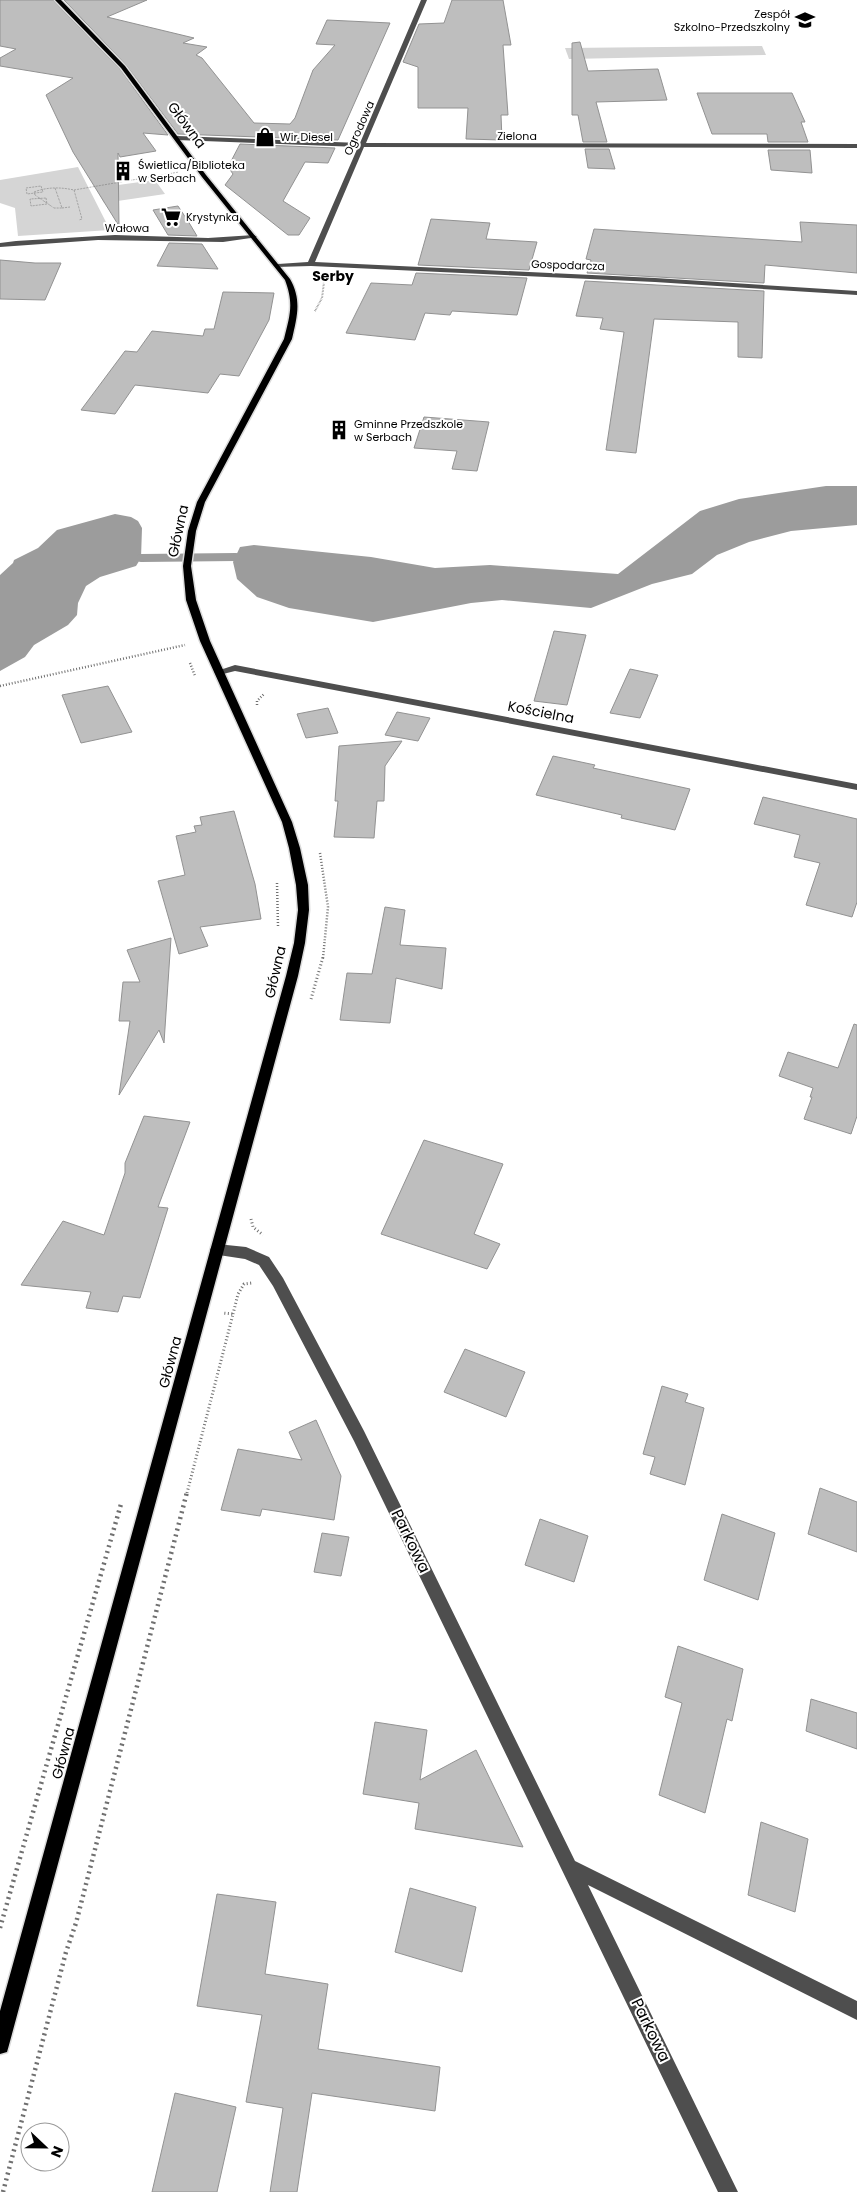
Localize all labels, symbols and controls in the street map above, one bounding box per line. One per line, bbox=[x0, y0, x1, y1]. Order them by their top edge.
place label: Zespół Szkolno-Przedszkolny bbox=[674, 6, 791, 35]
school or university icon: Zespół Szkolno-Przedszkolny bbox=[794, 9, 816, 31]
street label: Główna bbox=[163, 98, 211, 152]
street label: Ogrodowa bbox=[340, 98, 378, 158]
shop icon: Wir Diesel bbox=[254, 126, 276, 148]
street label: Zielona bbox=[497, 128, 537, 144]
place label: Wir Diesel bbox=[280, 129, 333, 145]
place label: Świetlica/Biblioteka w Serbach bbox=[138, 157, 245, 186]
building icon: Świetlica/Biblioteka w Serbach bbox=[112, 160, 134, 182]
supermarket icon: Krystynka bbox=[160, 206, 182, 228]
place label: Krystynka bbox=[186, 209, 239, 225]
street label: Wałowa bbox=[105, 220, 149, 236]
street label: Gospodarcza bbox=[531, 256, 605, 274]
district label: Serby bbox=[312, 266, 354, 286]
place label: Gminne Przedszkole w Serbach bbox=[354, 416, 463, 445]
building icon: Gminne Przedszkole w Serbach bbox=[328, 419, 350, 441]
street label: Główna bbox=[163, 503, 193, 559]
street label: Kościelna bbox=[506, 696, 576, 728]
street label: Główna bbox=[259, 944, 291, 1000]
street label: Główna bbox=[153, 1334, 187, 1390]
street label: Parkowa bbox=[386, 1505, 436, 1577]
street label: Główna bbox=[46, 1725, 80, 1781]
street label: Parkowa bbox=[626, 1994, 676, 2066]
north arrow bbox=[20, 2122, 70, 2172]
text: N bbox=[46, 2143, 68, 2160]

